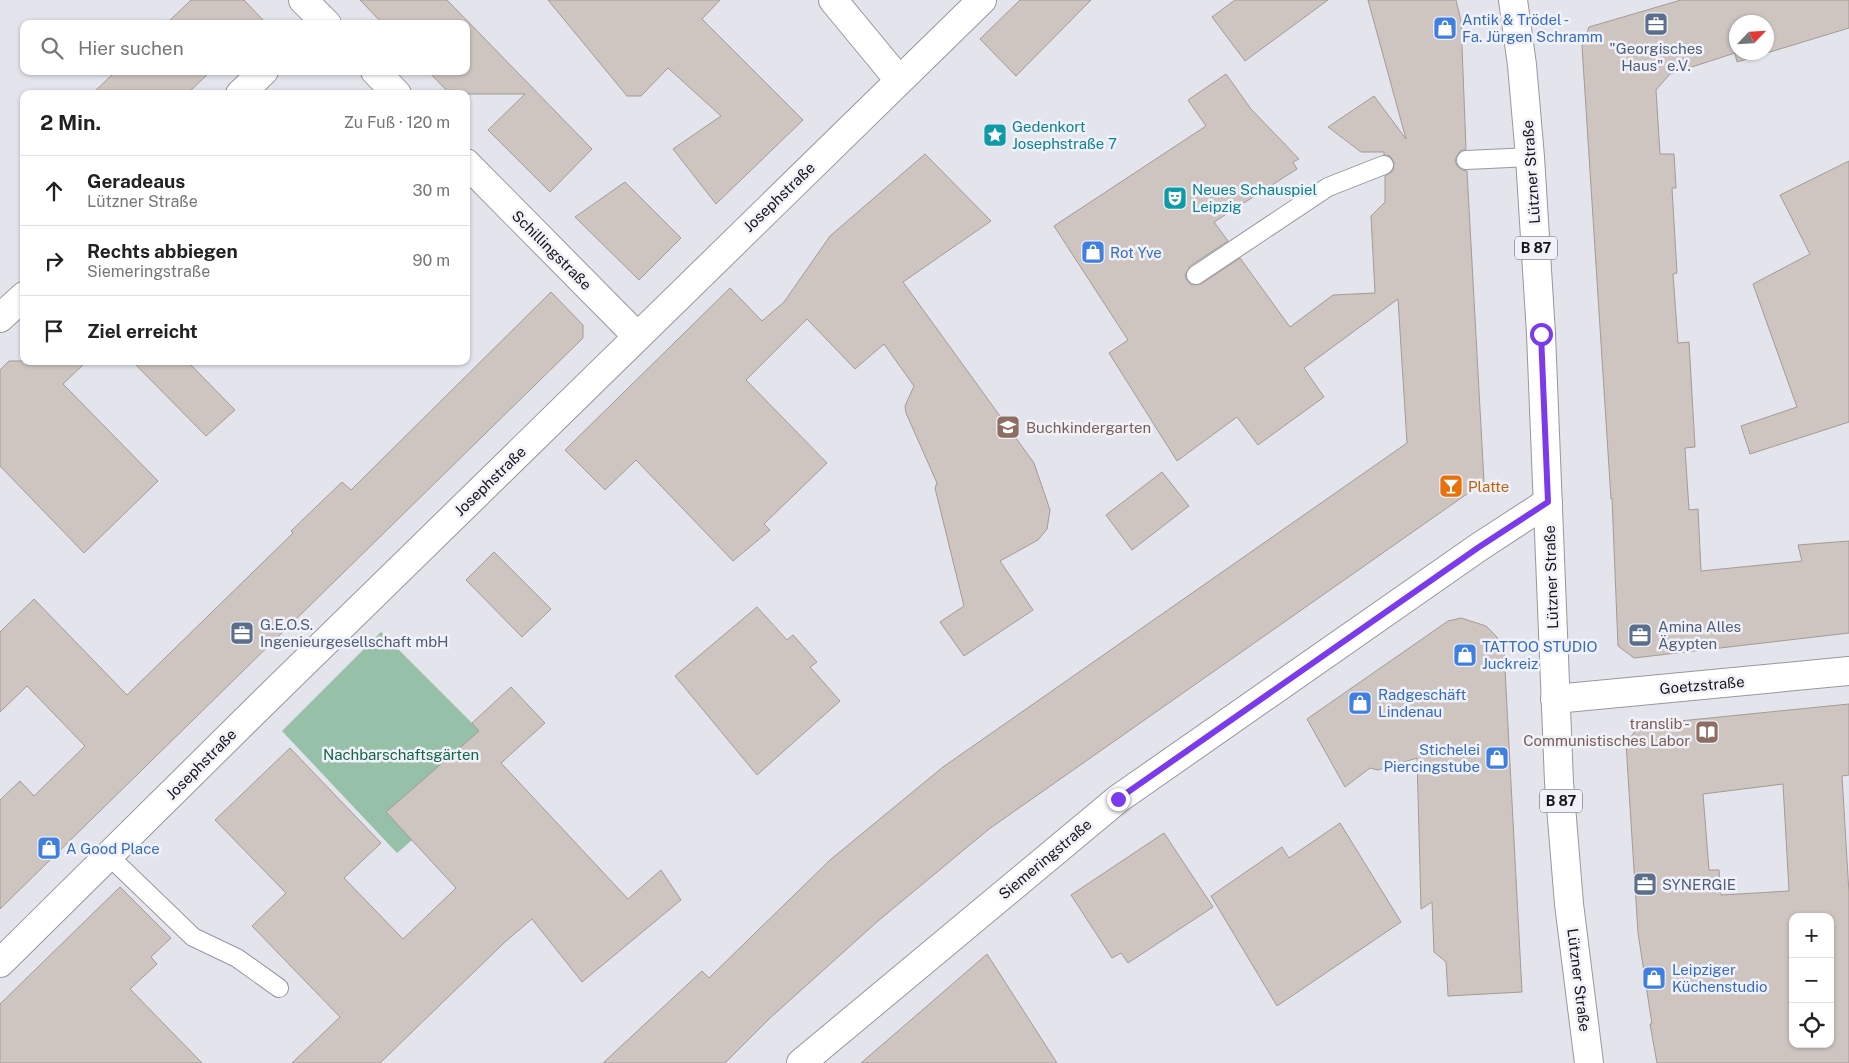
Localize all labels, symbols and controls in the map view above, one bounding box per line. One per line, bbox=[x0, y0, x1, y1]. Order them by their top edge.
place label: Antik & Trödel - Fa. Jürgen Schramm bbox=[1462, 11, 1603, 45]
office icon: "Georgisches Haus" e.V. bbox=[1643, 11, 1669, 37]
shop icon: Antik & Trödel - Fa. Jürgen Schramm bbox=[1432, 15, 1458, 41]
north arrow bbox=[1729, 15, 1774, 60]
search box bbox=[20, 20, 470, 75]
icon: search bbox=[38, 34, 66, 62]
text: Hier suchen bbox=[78, 37, 184, 59]
place label: "Georgisches Haus" e.V. bbox=[1609, 40, 1703, 74]
text: 2 Min. bbox=[40, 110, 101, 135]
text: Zu Fuß · 120 m bbox=[344, 113, 450, 132]
place label: Gedenkort Josephstraße 7 bbox=[1012, 118, 1117, 152]
street label: Lützner Straße bbox=[1519, 120, 1543, 224]
place icon: Gedenkort Josephstraße 7 bbox=[982, 122, 1008, 148]
street label: Josephstraße bbox=[740, 159, 818, 235]
text: Geradeaus bbox=[87, 170, 185, 192]
icon: ahead bbox=[40, 177, 68, 205]
text: 30 m bbox=[413, 181, 450, 200]
place label: Neues Schauspiel Leipzig bbox=[1192, 181, 1317, 215]
theatre icon: Neues Schauspiel Leipzig bbox=[1162, 185, 1188, 211]
text: Lützner Straße bbox=[87, 192, 198, 211]
street label: Schillingstraße bbox=[509, 207, 595, 293]
road number: B 87 bbox=[1515, 237, 1557, 260]
shop icon: Rot Yve bbox=[1080, 239, 1106, 265]
text: Rechts abbiegen bbox=[87, 240, 238, 262]
place label: Rot Yve bbox=[1110, 244, 1162, 261]
icon: right bbox=[40, 247, 68, 275]
text: 90 m bbox=[413, 251, 450, 270]
text: Siemeringstraße bbox=[87, 262, 210, 281]
icon: arrive bbox=[40, 317, 68, 345]
text: Ziel erreicht bbox=[87, 320, 198, 342]
route start bbox=[1530, 323, 1553, 346]
school or university icon: Buchkindergarten bbox=[995, 414, 1021, 440]
place label: Buchkindergarten bbox=[1026, 419, 1151, 436]
street label: Josephstraße bbox=[451, 443, 529, 519]
bar icon: Platte bbox=[1438, 473, 1464, 499]
place label: Platte bbox=[1468, 478, 1509, 495]
street label: Lützner Straße bbox=[1541, 525, 1561, 629]
place label: G.E.O.S. Ingenieurgesellschaft mbH bbox=[260, 616, 449, 650]
place label: Amina Alles Ägypten bbox=[1658, 618, 1741, 652]
office icon: G.E.O.S. Ingenieurgesellschaft mbH bbox=[229, 620, 255, 646]
office icon: Amina Alles Ägypten bbox=[1627, 622, 1653, 648]
place label: TATTOO STUDIO Juckreiz bbox=[1482, 638, 1598, 672]
shop icon: TATTOO STUDIO Juckreiz bbox=[1452, 642, 1478, 668]
street label: Goetzstraße bbox=[1659, 673, 1745, 697]
place label: Radgeschäft Lindenau bbox=[1378, 686, 1467, 720]
shop icon: Radgeschäft Lindenau bbox=[1347, 690, 1373, 716]
place label: translib - Communistisches Labor bbox=[1523, 715, 1690, 749]
library icon: translib - Communistisches Labor bbox=[1694, 719, 1720, 745]
street label: Josephstraße bbox=[162, 725, 240, 803]
place label: Stichelei Piercingstube bbox=[1383, 741, 1480, 775]
shop icon: Stichelei Piercingstube bbox=[1484, 745, 1510, 771]
park label: Nachbarschaftsgärten bbox=[323, 746, 479, 763]
route end bbox=[1107, 788, 1130, 811]
road number: B 87 bbox=[1540, 789, 1582, 812]
street label: Siemeringstraße bbox=[995, 815, 1095, 903]
shop icon: A Good Place bbox=[36, 835, 62, 861]
place label: A Good Place bbox=[66, 840, 160, 857]
office icon: SYNERGIE bbox=[1632, 871, 1658, 897]
place label: SYNERGIE bbox=[1662, 876, 1736, 893]
map controls bbox=[1789, 913, 1834, 1048]
button: + bbox=[1789, 913, 1834, 958]
street label: Lützner Straße bbox=[1564, 927, 1594, 1033]
button: − bbox=[1789, 958, 1834, 1003]
place label: Leipziger Küchenstudio bbox=[1672, 961, 1767, 995]
shop icon: Leipziger Küchenstudio bbox=[1641, 965, 1667, 991]
button: locate bbox=[1789, 1003, 1834, 1048]

